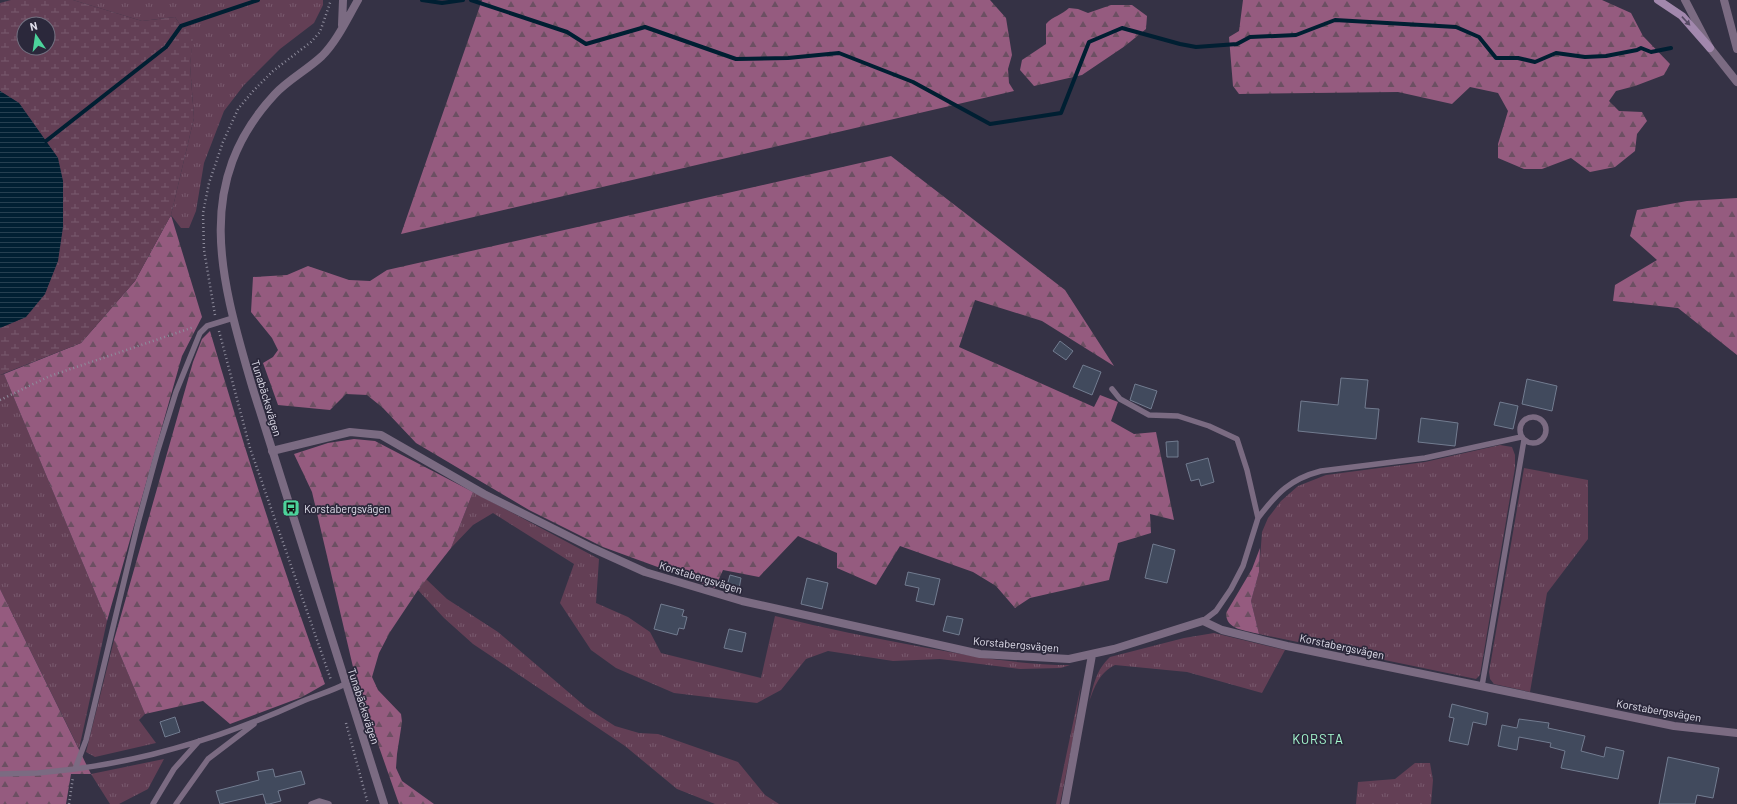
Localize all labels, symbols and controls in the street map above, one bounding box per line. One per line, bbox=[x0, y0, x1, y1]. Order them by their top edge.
north arrow bbox=[16, 16, 56, 56]
one-way arrow bbox=[1682, 16, 1691, 26]
text: N bbox=[29, 19, 39, 33]
street label: Tunabäcksvägen bbox=[249, 358, 285, 438]
bus stop icon: Korstabergsvägen bbox=[281, 498, 301, 518]
place label: Korstabergsvägen bbox=[304, 502, 390, 515]
street label: Korstabergsvägen bbox=[658, 558, 744, 596]
street label: Korstabergsvägen bbox=[1298, 631, 1386, 661]
street label: Korstabergsvägen bbox=[972, 634, 1060, 654]
street label: Tunabäcksvägen bbox=[346, 666, 382, 746]
street label: Korstabergsvägen bbox=[1615, 696, 1703, 724]
district label: KORSTA bbox=[1292, 731, 1344, 747]

